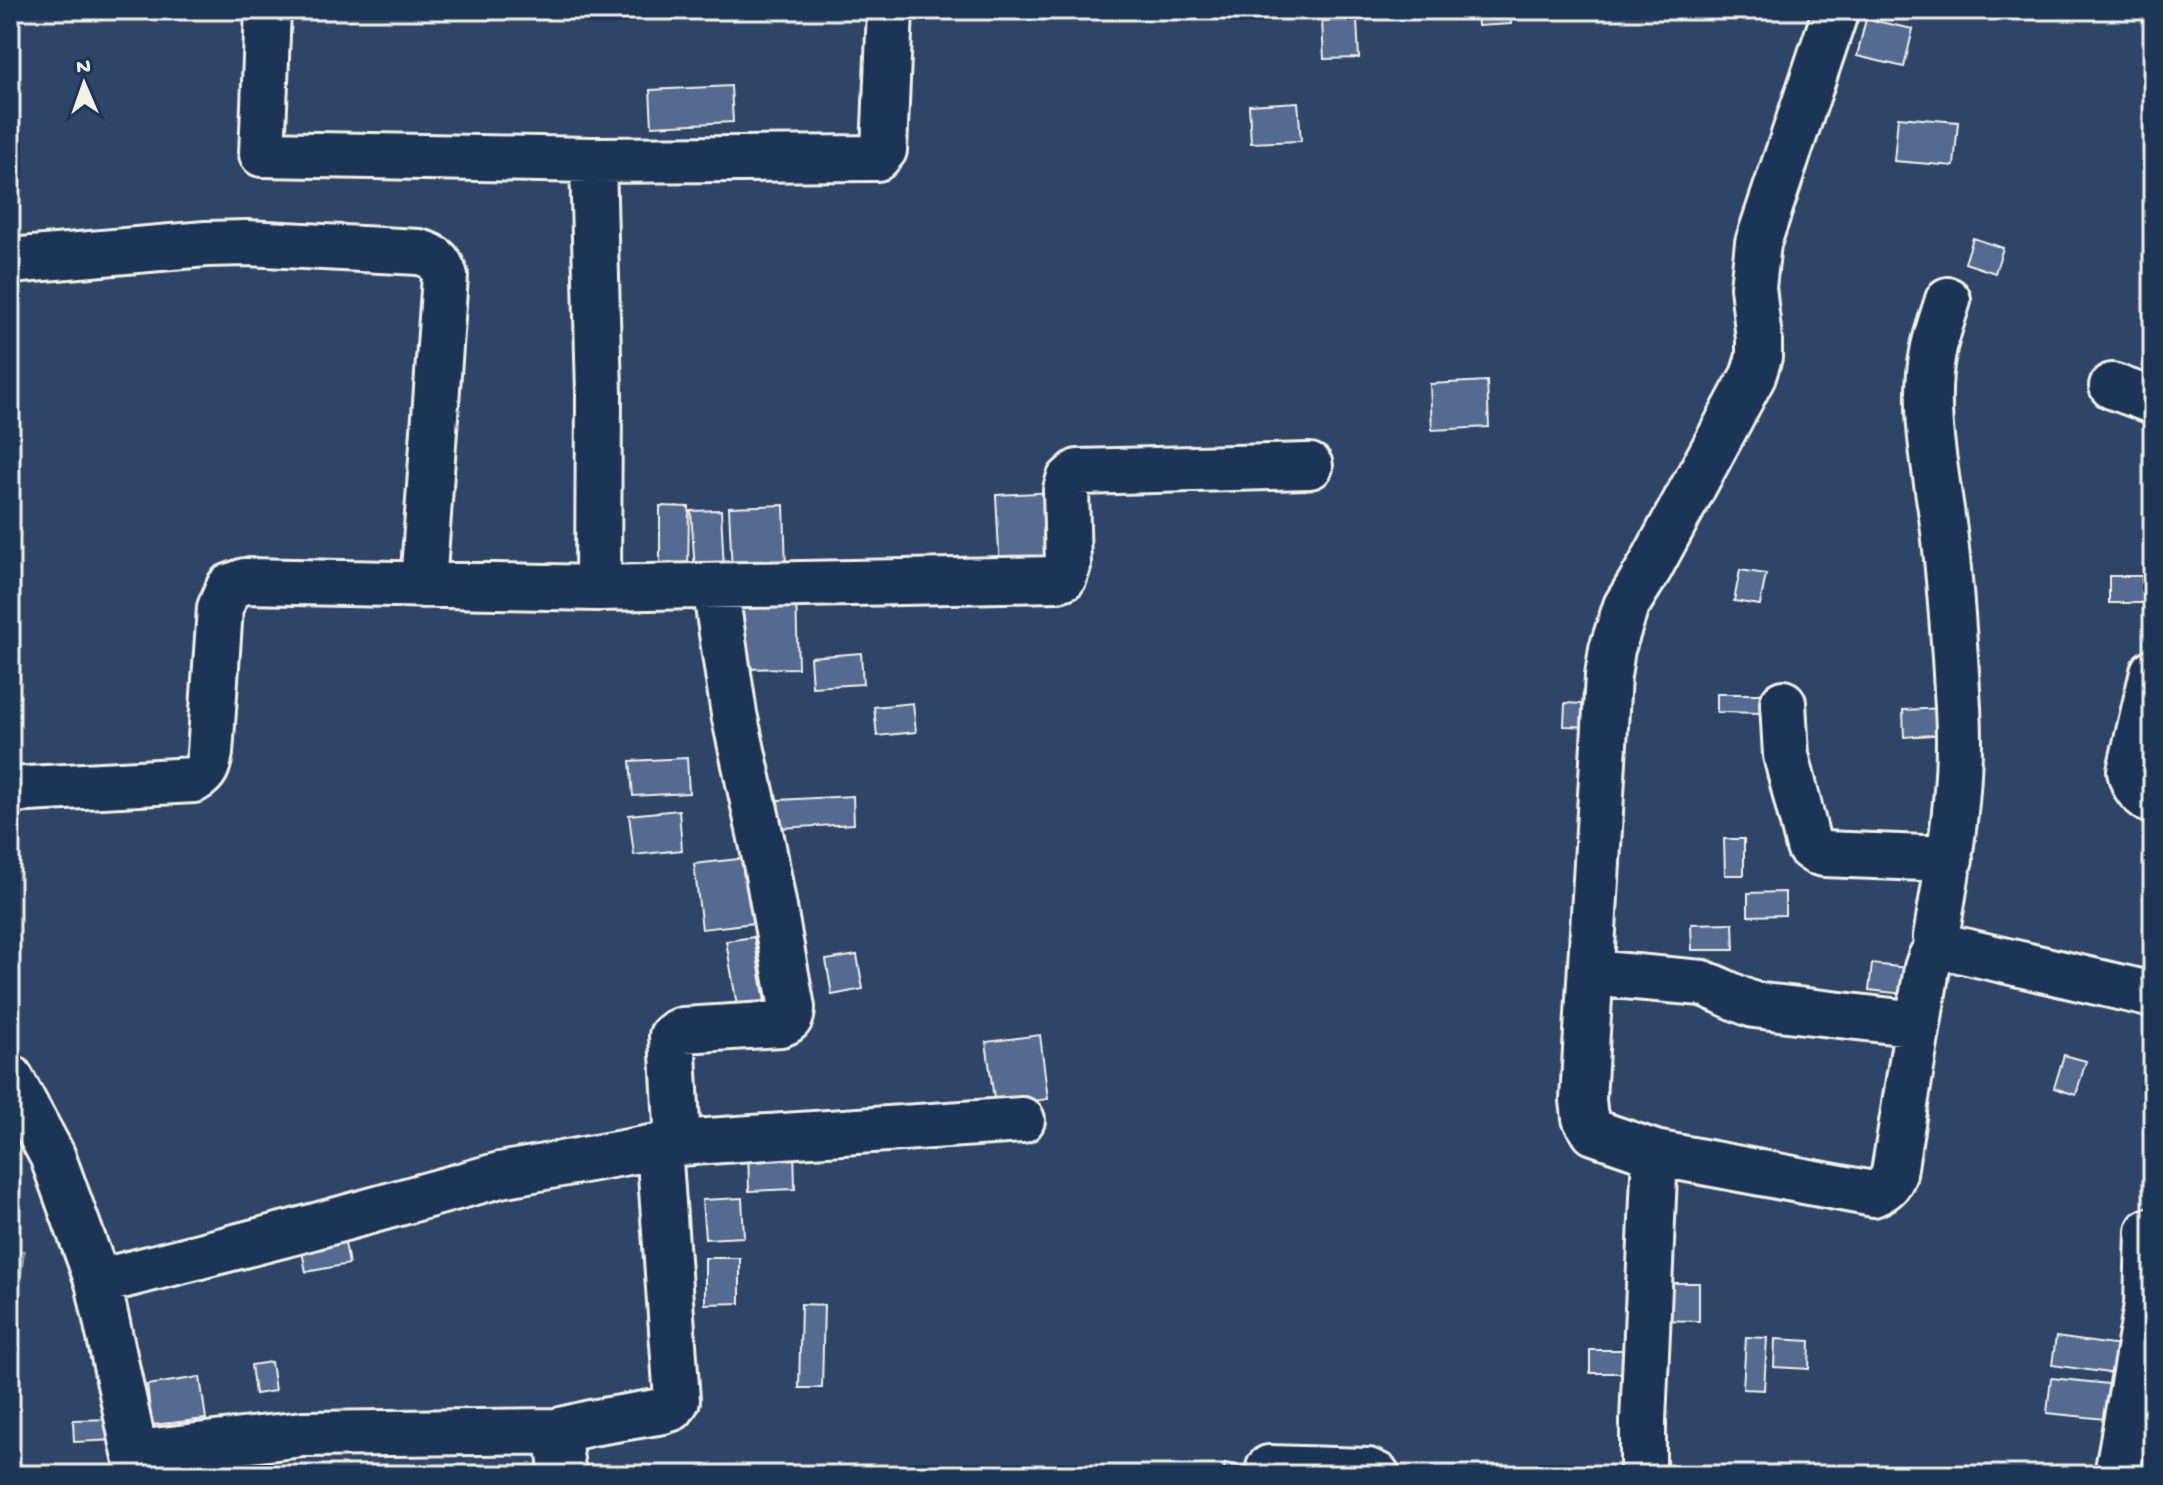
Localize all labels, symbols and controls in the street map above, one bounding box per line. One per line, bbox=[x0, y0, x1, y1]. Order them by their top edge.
north arrow bbox=[44, 44, 124, 124]
text: N bbox=[76, 55, 91, 81]

